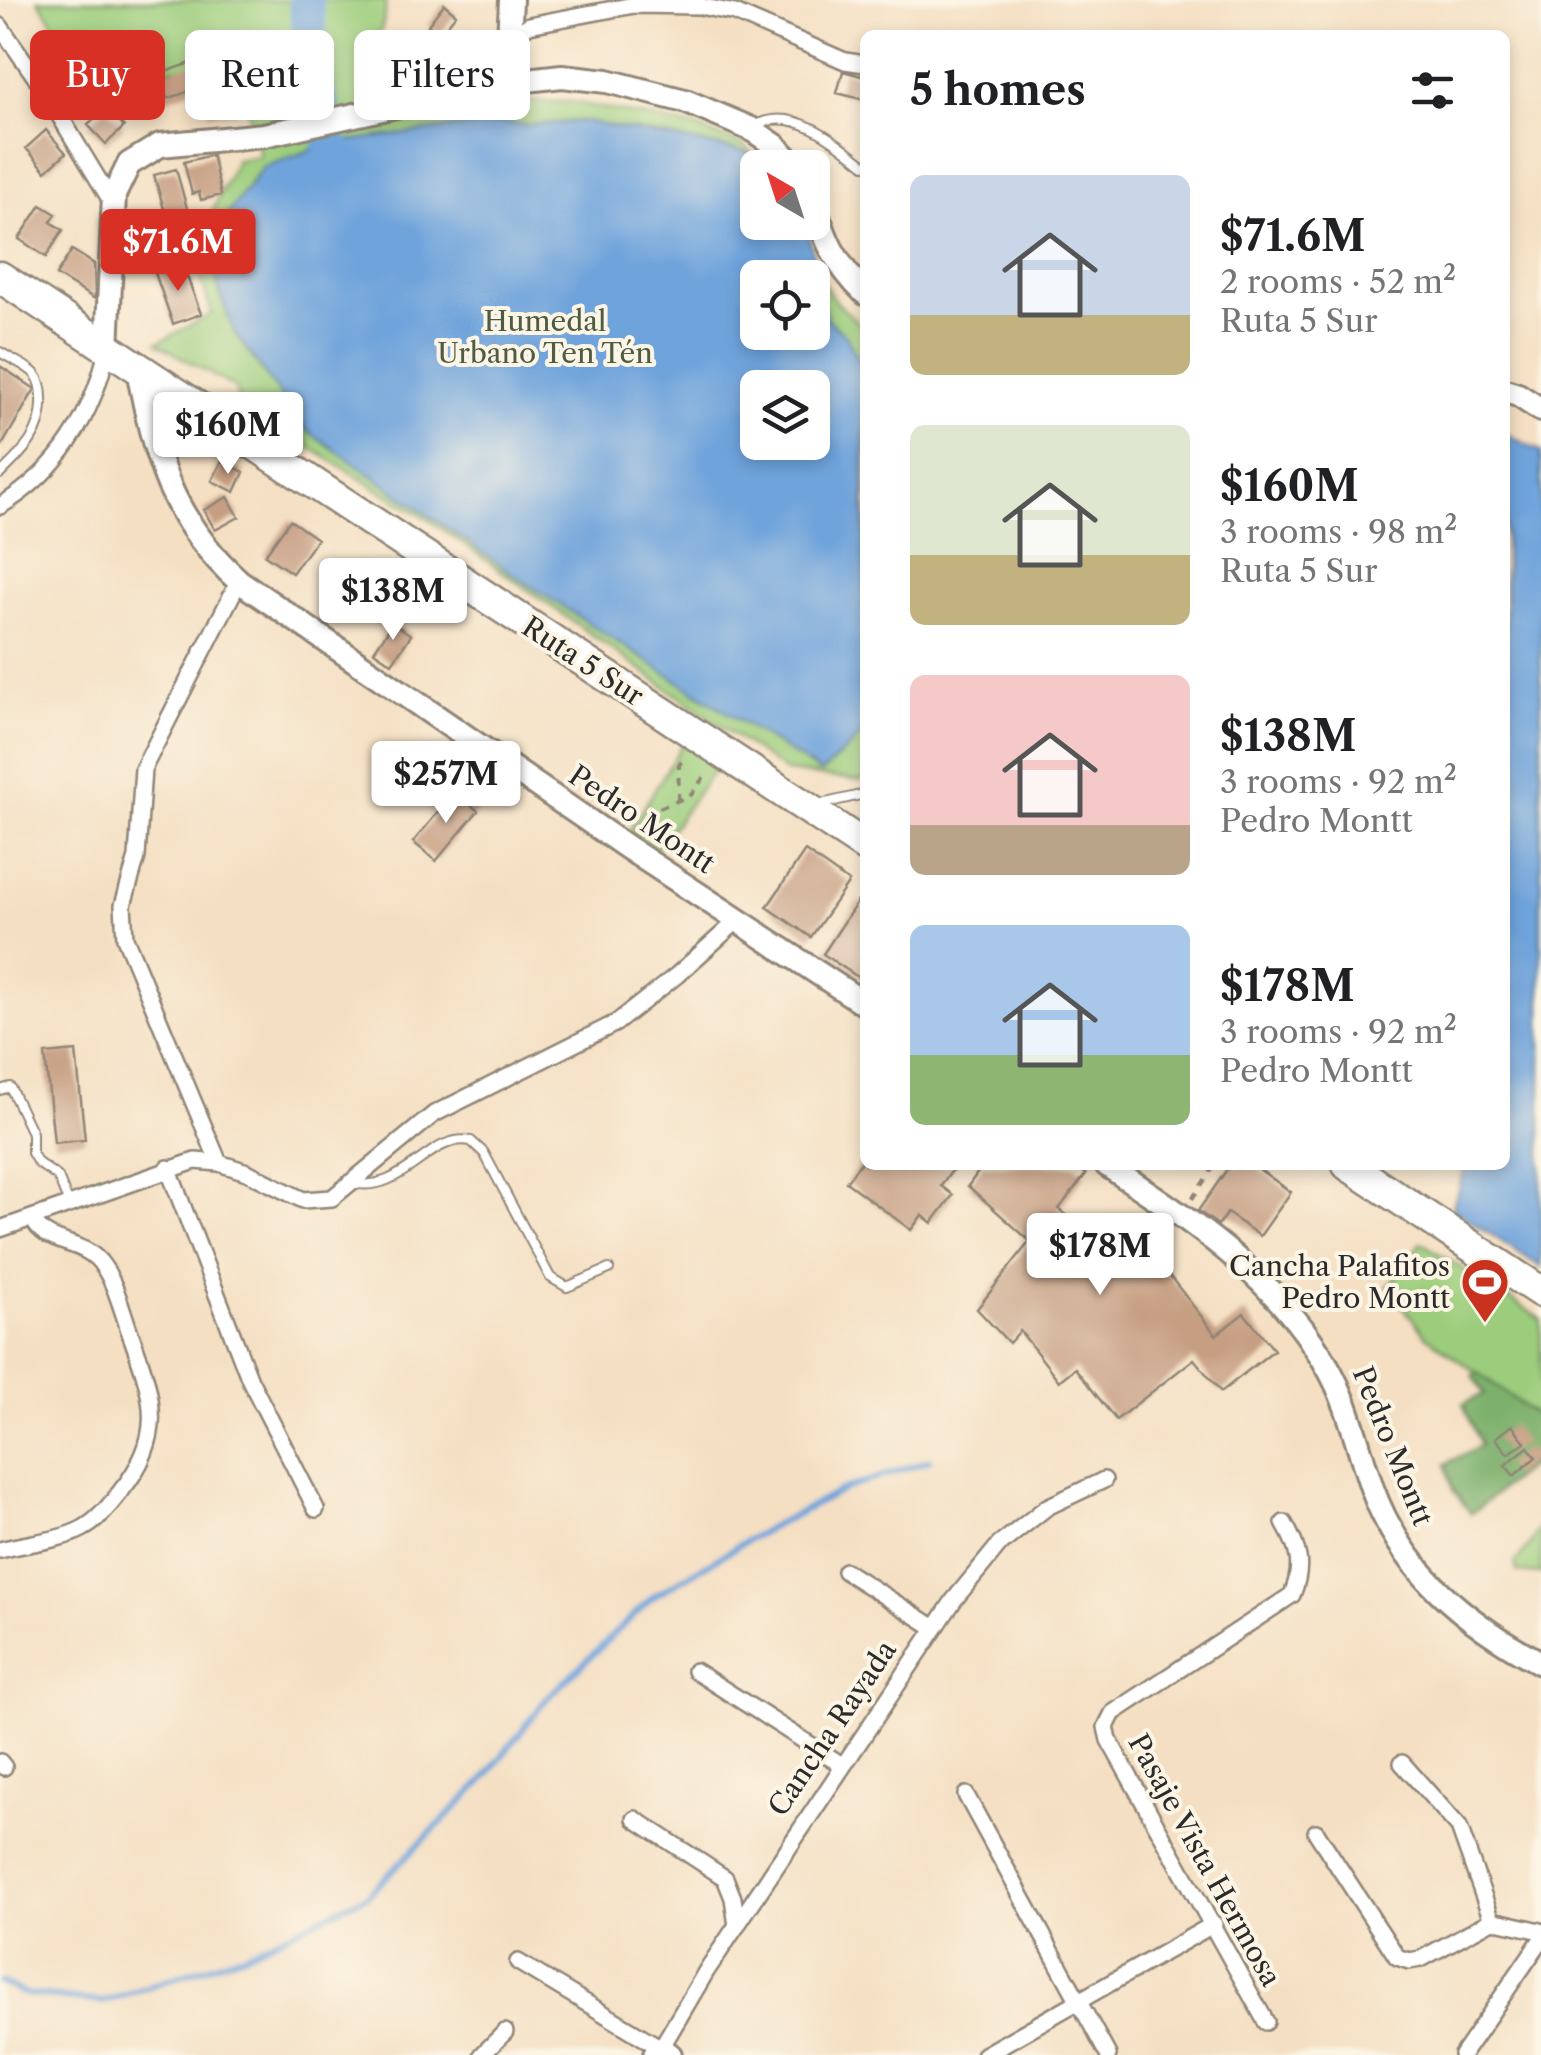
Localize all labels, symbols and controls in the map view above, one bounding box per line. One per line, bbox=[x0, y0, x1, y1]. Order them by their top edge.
chip: Buy bbox=[30, 30, 165, 120]
chip: Rent bbox=[185, 30, 334, 120]
chip: Filters bbox=[354, 30, 530, 120]
icon: filters bbox=[1405, 63, 1460, 118]
text: 5 homes bbox=[910, 64, 1086, 116]
north arrow bbox=[740, 150, 830, 240]
map controls bbox=[740, 150, 830, 460]
pin: $71.6M bbox=[97, 209, 259, 294]
text: $71.6M bbox=[1220, 210, 1366, 262]
icon: home bbox=[990, 215, 1110, 335]
text: $71.6M bbox=[123, 222, 233, 261]
button: locate bbox=[740, 260, 830, 350]
text: 2 rooms · 52 m² bbox=[1220, 262, 1456, 301]
text: Ruta 5 Sur bbox=[1220, 301, 1378, 340]
park label: Humedal Urbano Ten Tén bbox=[437, 304, 653, 370]
button: layers bbox=[740, 370, 830, 460]
pin: $160M bbox=[158, 392, 298, 477]
text: $160M bbox=[175, 405, 281, 444]
text: $160M bbox=[1220, 460, 1359, 512]
icon: home bbox=[990, 465, 1110, 585]
text: 3 rooms · 98 m² bbox=[1220, 512, 1457, 551]
text: Ruta 5 Sur bbox=[1220, 551, 1378, 590]
pin: $138M bbox=[323, 558, 463, 643]
text: $138M bbox=[341, 571, 445, 610]
street label: Ruta 5 Sur bbox=[516, 609, 650, 713]
text: $138M bbox=[1220, 710, 1357, 762]
icon: home bbox=[990, 715, 1110, 835]
pin: $257M bbox=[376, 741, 516, 826]
text: $257M bbox=[393, 754, 499, 793]
street label: Pedro Montt bbox=[563, 758, 721, 880]
text: 3 rooms · 92 m² bbox=[1220, 762, 1457, 801]
text: Pedro Montt bbox=[1220, 801, 1413, 840]
text: $178M bbox=[1220, 960, 1355, 1012]
icon: home bbox=[990, 965, 1110, 1085]
text: 3 rooms · 92 m² bbox=[1220, 1012, 1457, 1051]
text: Pedro Montt bbox=[1220, 1051, 1413, 1090]
pin: $178M bbox=[1030, 1213, 1170, 1298]
text: $178M bbox=[1049, 1226, 1151, 1265]
place label: Cancha Palafitos Pedro Montt bbox=[1229, 1249, 1450, 1315]
sports icon: Cancha Palafitos Pedro Montt bbox=[1459, 1256, 1511, 1324]
street label: Pedro Montt bbox=[1346, 1361, 1440, 1531]
street label: Cancha Rayada bbox=[761, 1634, 903, 1822]
street label: Pasaje Vista Hermosa bbox=[1121, 1728, 1289, 1992]

